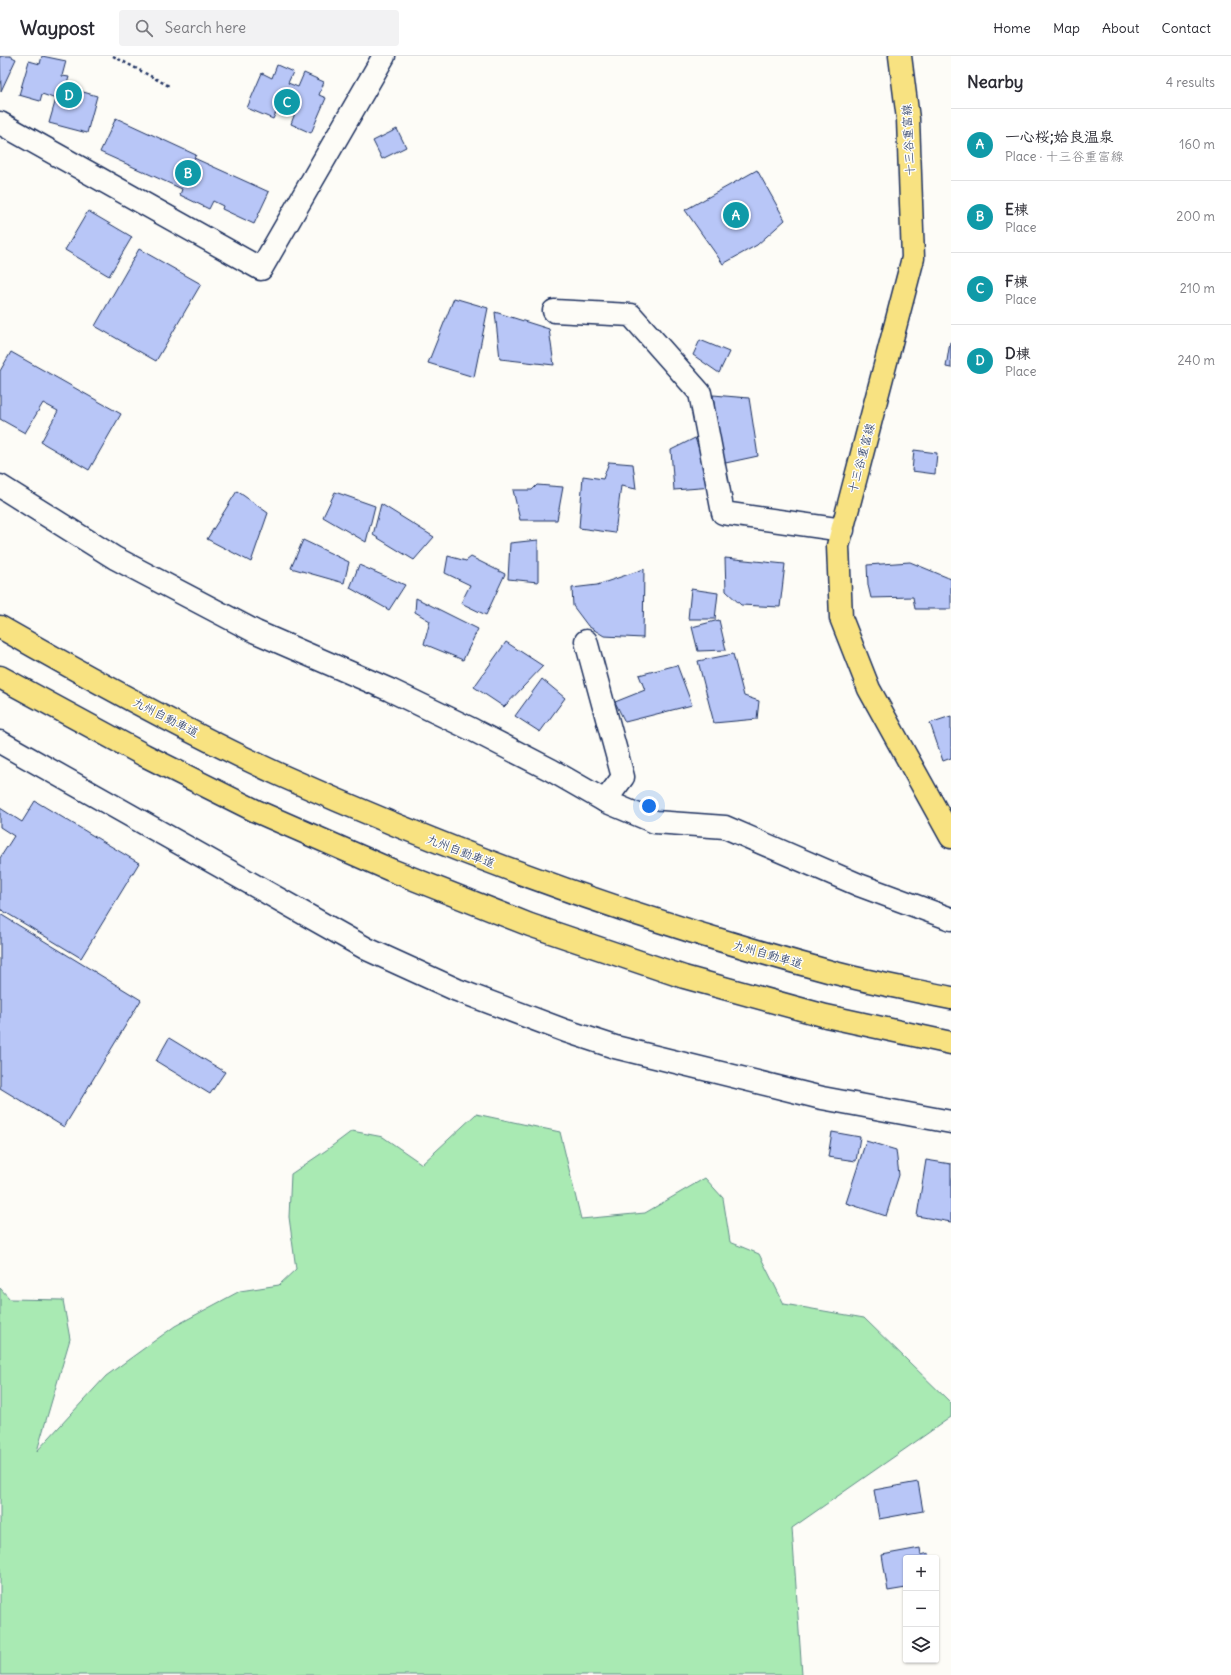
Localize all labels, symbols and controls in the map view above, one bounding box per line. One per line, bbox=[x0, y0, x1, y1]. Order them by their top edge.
search box bbox=[119, 10, 399, 46]
text: Waypost bbox=[20, 16, 95, 40]
icon: search bbox=[133, 17, 155, 39]
text: Search here bbox=[165, 18, 246, 37]
text: Home bbox=[993, 19, 1031, 37]
text: Map bbox=[1053, 19, 1080, 37]
text: About bbox=[1102, 19, 1140, 37]
text: Contact bbox=[1162, 19, 1211, 37]
text: Nearby bbox=[967, 71, 1023, 93]
text: 4 results bbox=[1166, 74, 1215, 91]
pin: D bbox=[56, 80, 82, 110]
pin: C bbox=[274, 87, 300, 117]
street label: 十三谷重富線 bbox=[899, 104, 917, 176]
text: 一心桜;姶良温泉 bbox=[1005, 127, 1114, 146]
text: A bbox=[976, 136, 984, 153]
text: 160 m bbox=[1179, 136, 1215, 153]
text: Place · 十三谷重富線 bbox=[1005, 148, 1124, 165]
pin: B bbox=[175, 158, 201, 188]
pin: A bbox=[723, 200, 749, 230]
text: E棟 bbox=[1005, 200, 1029, 219]
text: B bbox=[976, 208, 984, 225]
text: 200 m bbox=[1176, 208, 1215, 225]
text: Place bbox=[1005, 219, 1036, 236]
text: F棟 bbox=[1005, 272, 1029, 291]
text: C bbox=[976, 280, 984, 297]
text: 210 m bbox=[1180, 280, 1215, 297]
text: Place bbox=[1005, 291, 1036, 308]
text: D棟 bbox=[1005, 344, 1031, 363]
text: D bbox=[975, 352, 985, 369]
text: 240 m bbox=[1178, 352, 1215, 369]
text: Place bbox=[1005, 363, 1036, 380]
street label: 十三谷重富線 bbox=[844, 421, 878, 495]
street label: 九州自動車道 bbox=[131, 694, 201, 740]
your location bbox=[639, 796, 659, 816]
street label: 九州自動車道 bbox=[425, 831, 497, 871]
street label: 九州自動車道 bbox=[731, 937, 805, 971]
map controls bbox=[903, 1555, 939, 1663]
button: + bbox=[903, 1555, 939, 1591]
button: − bbox=[903, 1591, 939, 1627]
button: layers bbox=[903, 1627, 939, 1663]

